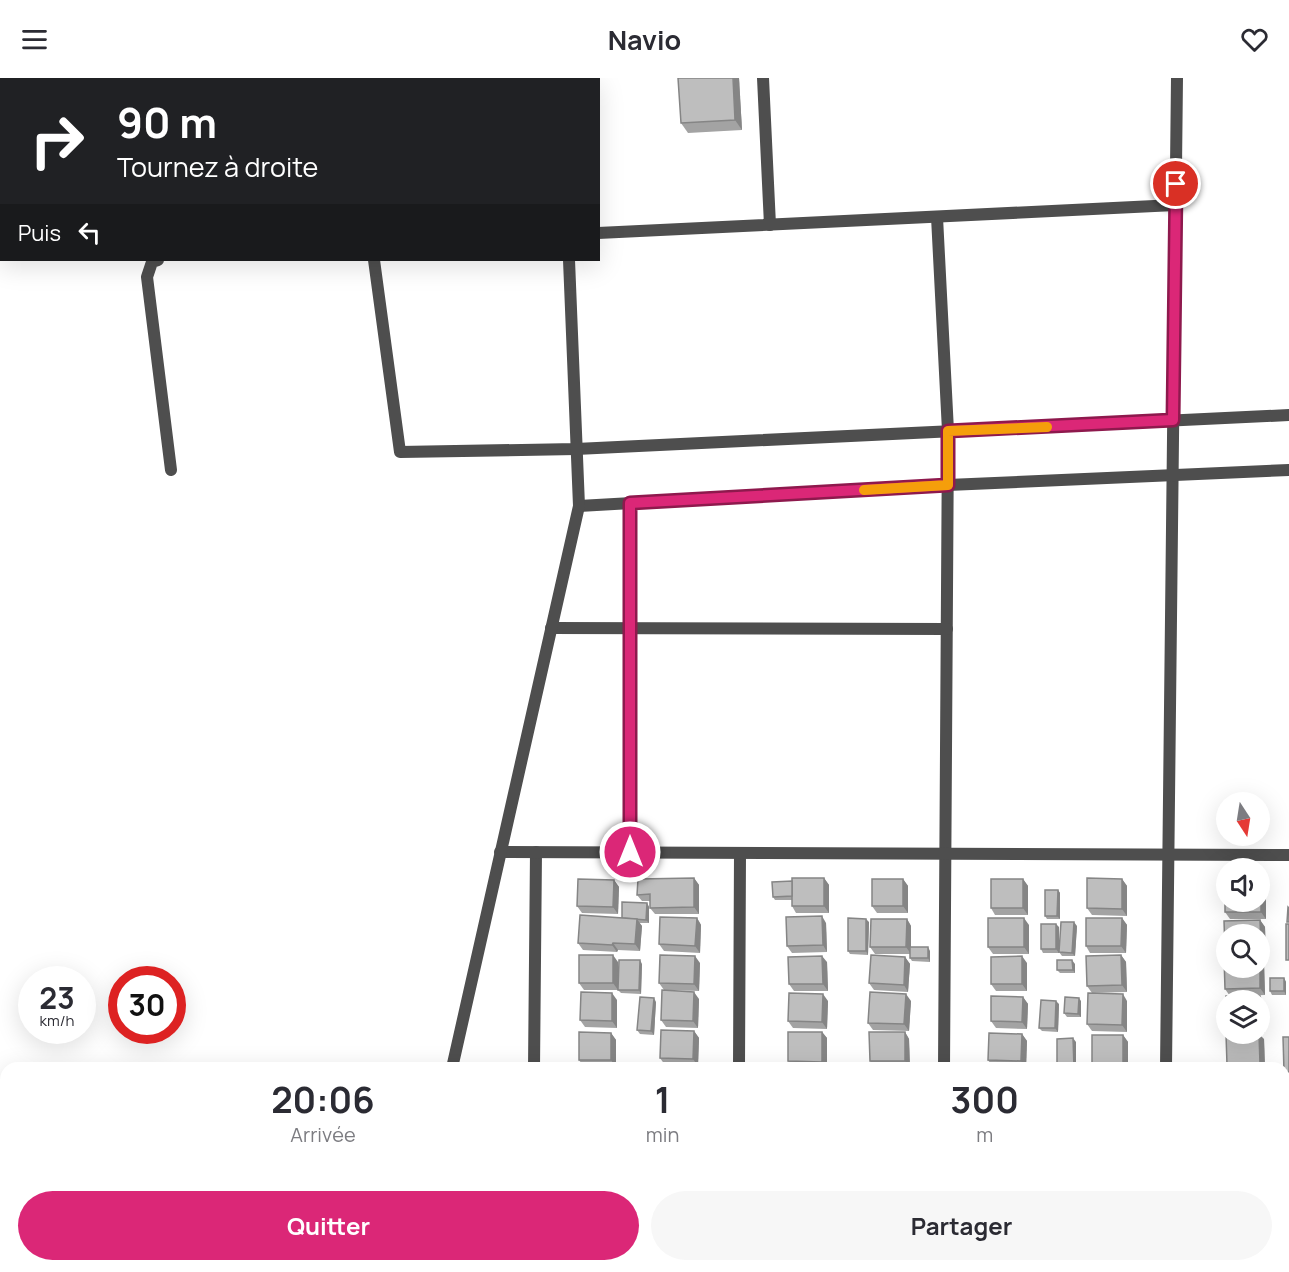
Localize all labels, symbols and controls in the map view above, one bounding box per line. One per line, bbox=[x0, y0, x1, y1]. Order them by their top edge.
text: Navio bbox=[608, 21, 681, 58]
icon: menu bbox=[18, 23, 51, 56]
icon: heart bbox=[1238, 23, 1271, 56]
text: 90 m bbox=[117, 93, 217, 151]
icon: right bbox=[18, 102, 96, 180]
text: Tournez à droite bbox=[117, 148, 318, 185]
pin bbox=[1150, 158, 1201, 209]
icon: arrive bbox=[1159, 167, 1192, 200]
icon: left bbox=[73, 216, 106, 249]
text: Puis bbox=[18, 218, 61, 248]
north arrow bbox=[1216, 792, 1270, 846]
map controls bbox=[1216, 792, 1270, 1044]
position arrow bbox=[598, 820, 662, 884]
button: sound bbox=[1216, 858, 1270, 912]
button: search bbox=[1216, 924, 1270, 978]
speed limit sign: 30 bbox=[108, 966, 186, 1044]
text: 23 bbox=[39, 977, 75, 1018]
button: layers bbox=[1216, 990, 1270, 1044]
text: km/h bbox=[40, 1010, 74, 1031]
text: 20:06 bbox=[271, 1075, 375, 1124]
text: 1 bbox=[655, 1075, 670, 1124]
text: 300 bbox=[951, 1075, 1019, 1124]
text: Arrivée bbox=[290, 1121, 356, 1148]
text: min bbox=[646, 1121, 679, 1148]
text: m bbox=[976, 1121, 993, 1148]
button: Quitter bbox=[18, 1191, 639, 1260]
button: Partager bbox=[651, 1191, 1272, 1260]

